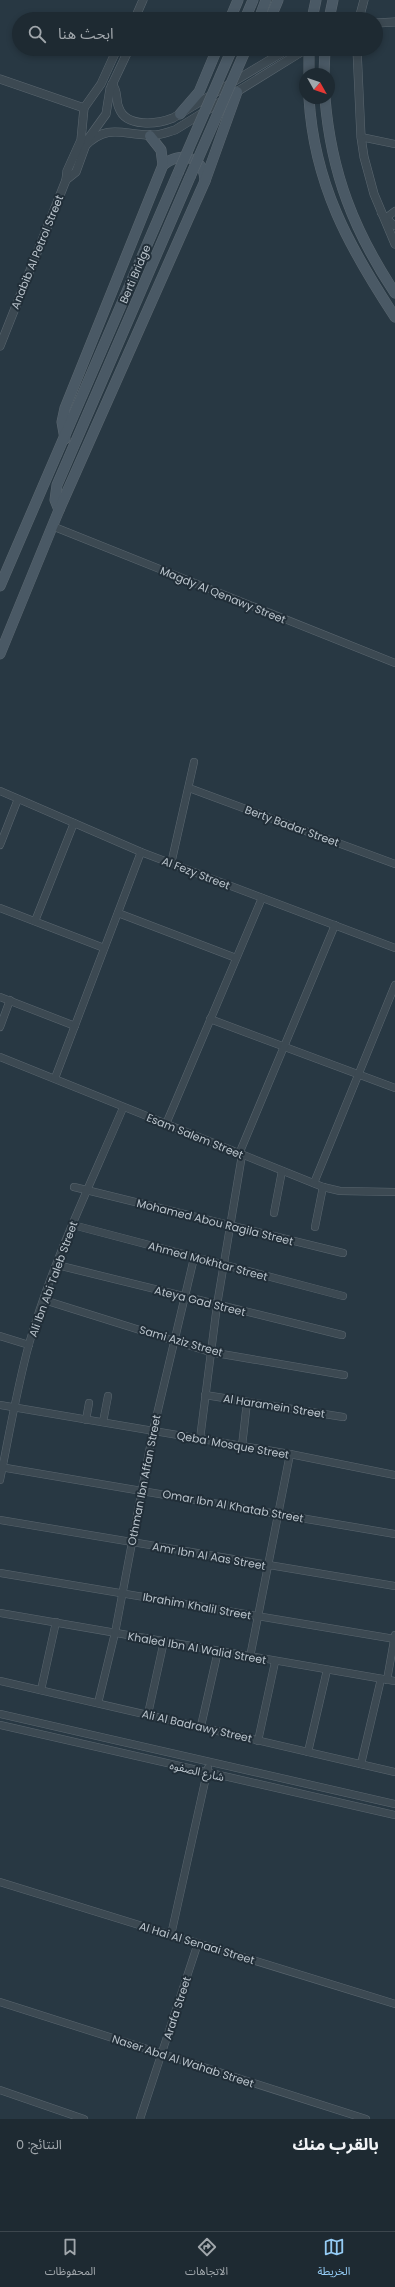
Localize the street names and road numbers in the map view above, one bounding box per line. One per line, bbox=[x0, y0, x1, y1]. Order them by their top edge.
street label: Anabib Al Petrol Street bbox=[7, 193, 67, 311]
street label: Berti Bridge bbox=[115, 242, 155, 306]
street label: Magdy Al Qenawy Street bbox=[158, 562, 288, 628]
street label: Berty Badar Street bbox=[243, 802, 341, 850]
street label: Al Fezy Street bbox=[160, 853, 232, 893]
street label: Esam Salem Street bbox=[144, 1109, 246, 1163]
street label: Mohamed Abou Ragila Street bbox=[135, 1195, 295, 1249]
street label: Ali Ibn Abi Taleb Street bbox=[25, 1219, 81, 1339]
street label: Ahmed Mokhtar Street bbox=[147, 1237, 269, 1285]
street label: Ateya Gad Street bbox=[153, 1282, 247, 1320]
street label: Sami Aziz Street bbox=[137, 1321, 225, 1361]
street label: Al Haramein Street bbox=[222, 1390, 326, 1422]
street label: Othman Ibn Affan Street bbox=[123, 1413, 165, 1547]
street label: Qeba' Mosque Street bbox=[176, 1427, 290, 1463]
street label: Omar Ibn Al Khatab Street bbox=[161, 1486, 305, 1526]
street label: Amr Ibn Al Aas Street bbox=[151, 1538, 267, 1574]
street label: Ibrahim Khalil Street bbox=[141, 1589, 253, 1623]
street label: Khaled Ibn Al Walid Street bbox=[127, 1628, 267, 1668]
street label: Ali Al Badrawy Street bbox=[140, 1706, 254, 1746]
street label: شارع الصفوه bbox=[168, 1757, 226, 1785]
street label: Al Hai Al Senaai Street bbox=[137, 1918, 257, 1968]
street label: Arafa Street bbox=[159, 1975, 195, 2041]
street label: Naser Abd Al Wahab Street bbox=[110, 2030, 256, 2092]

